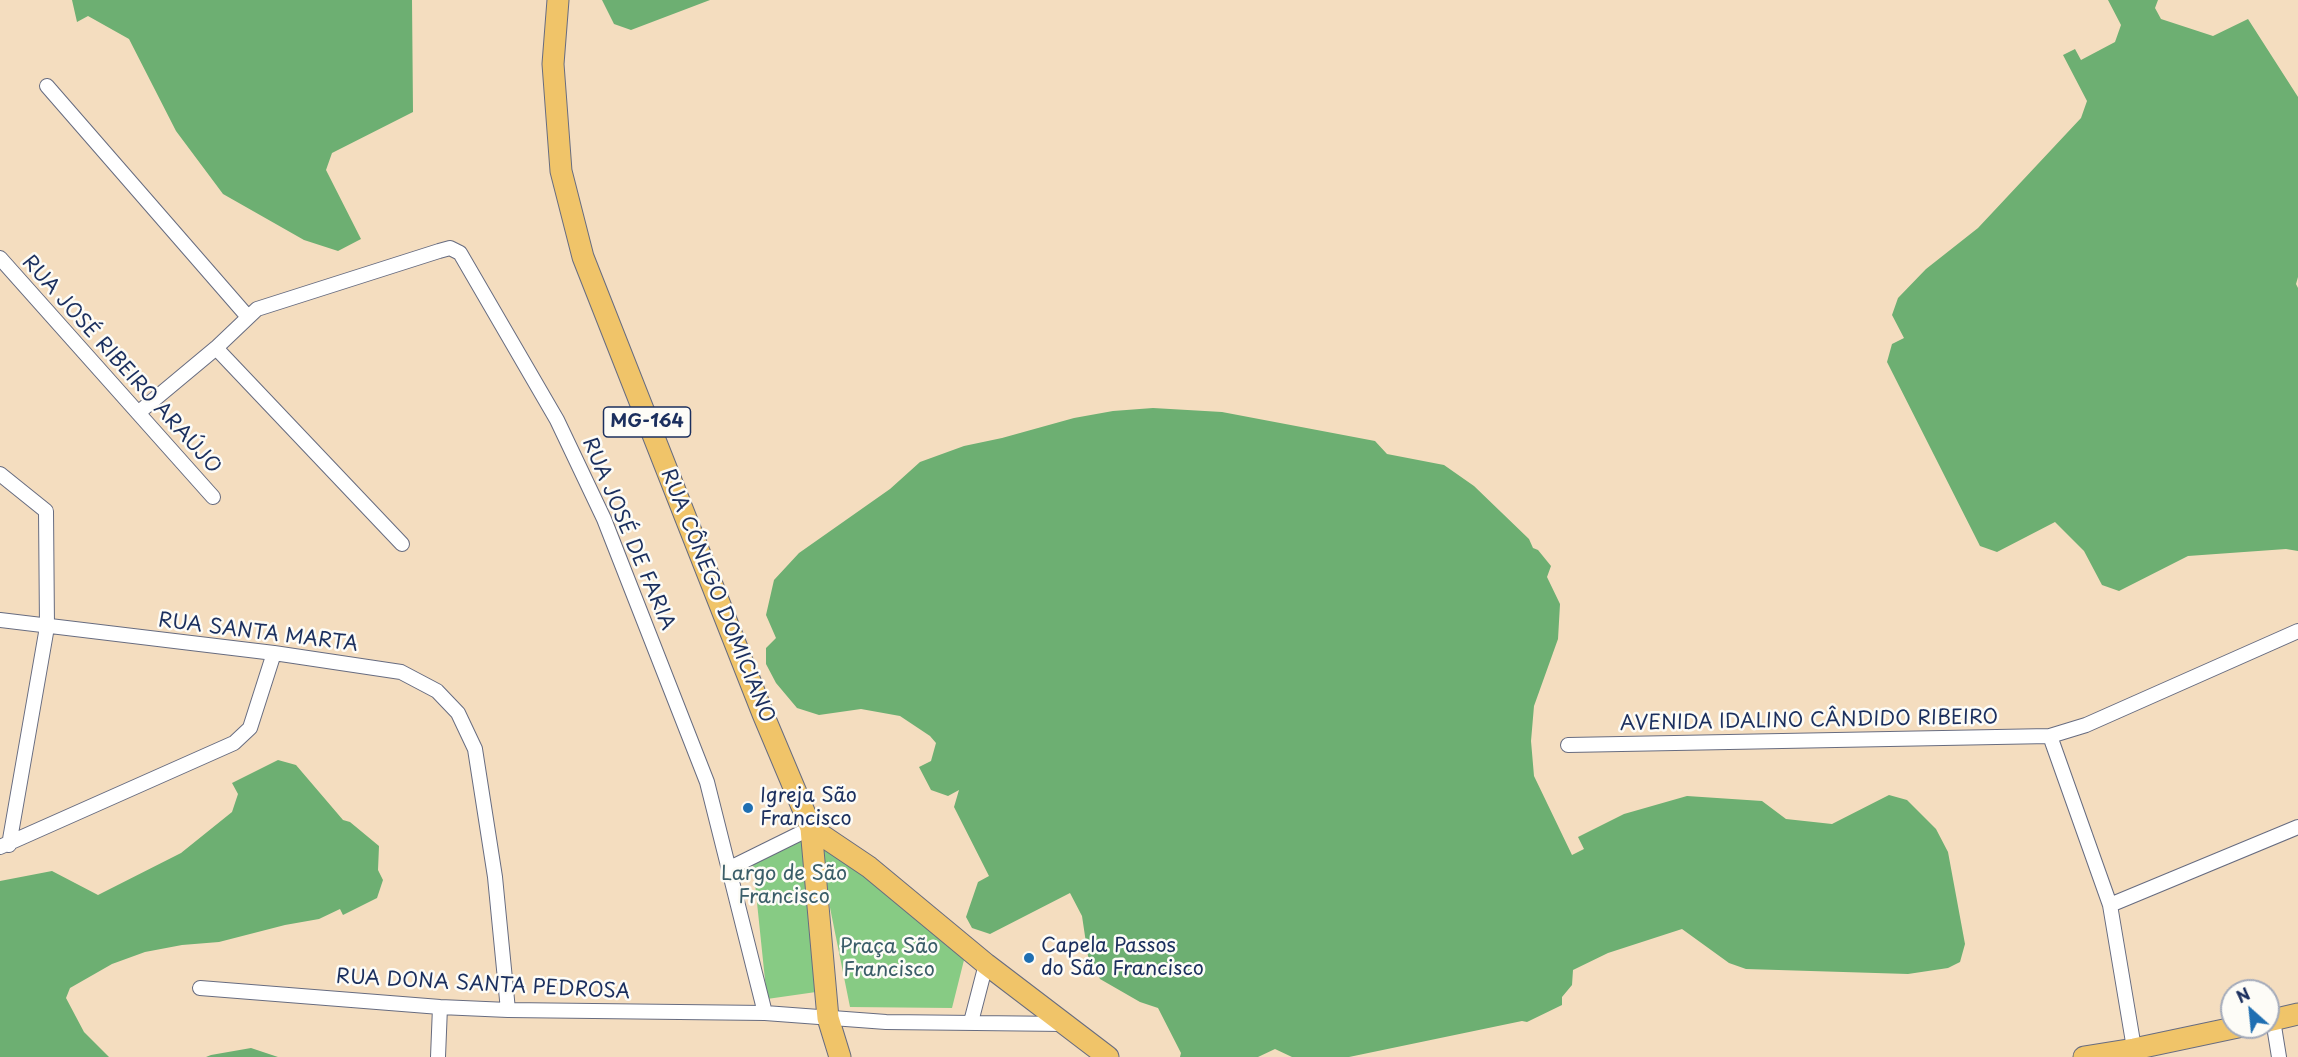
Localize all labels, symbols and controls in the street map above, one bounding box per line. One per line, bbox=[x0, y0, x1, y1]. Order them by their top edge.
street label: RUA JOSÉ RIBEIRO ARAÚJO bbox=[17, 251, 225, 479]
road number: MG-164 bbox=[604, 407, 690, 437]
street label: RUA JOSÉ DE FARIA bbox=[577, 434, 679, 634]
street label: RUA CÔNEGO DOMICIANO bbox=[655, 466, 779, 726]
street label: RUA SANTA MARTA bbox=[157, 609, 359, 657]
street label: AVENIDA IDALINO CÂNDIDO RIBEIRO bbox=[1620, 706, 1998, 736]
place label: Igreja São Francisco bbox=[760, 784, 857, 831]
marker: Igreja São Francisco bbox=[741, 801, 755, 815]
park label: Largo de São Francisco bbox=[721, 862, 847, 909]
place label: Capela Passos do São Francisco bbox=[1041, 934, 1204, 981]
park label: Praça São Francisco bbox=[840, 935, 938, 982]
marker: Capela Passos do São Francisco bbox=[1022, 951, 1036, 965]
street label: RUA DONA SANTA PEDROSA bbox=[335, 965, 631, 1005]
north arrow bbox=[2220, 979, 2280, 1039]
text: N bbox=[2232, 981, 2254, 1008]

